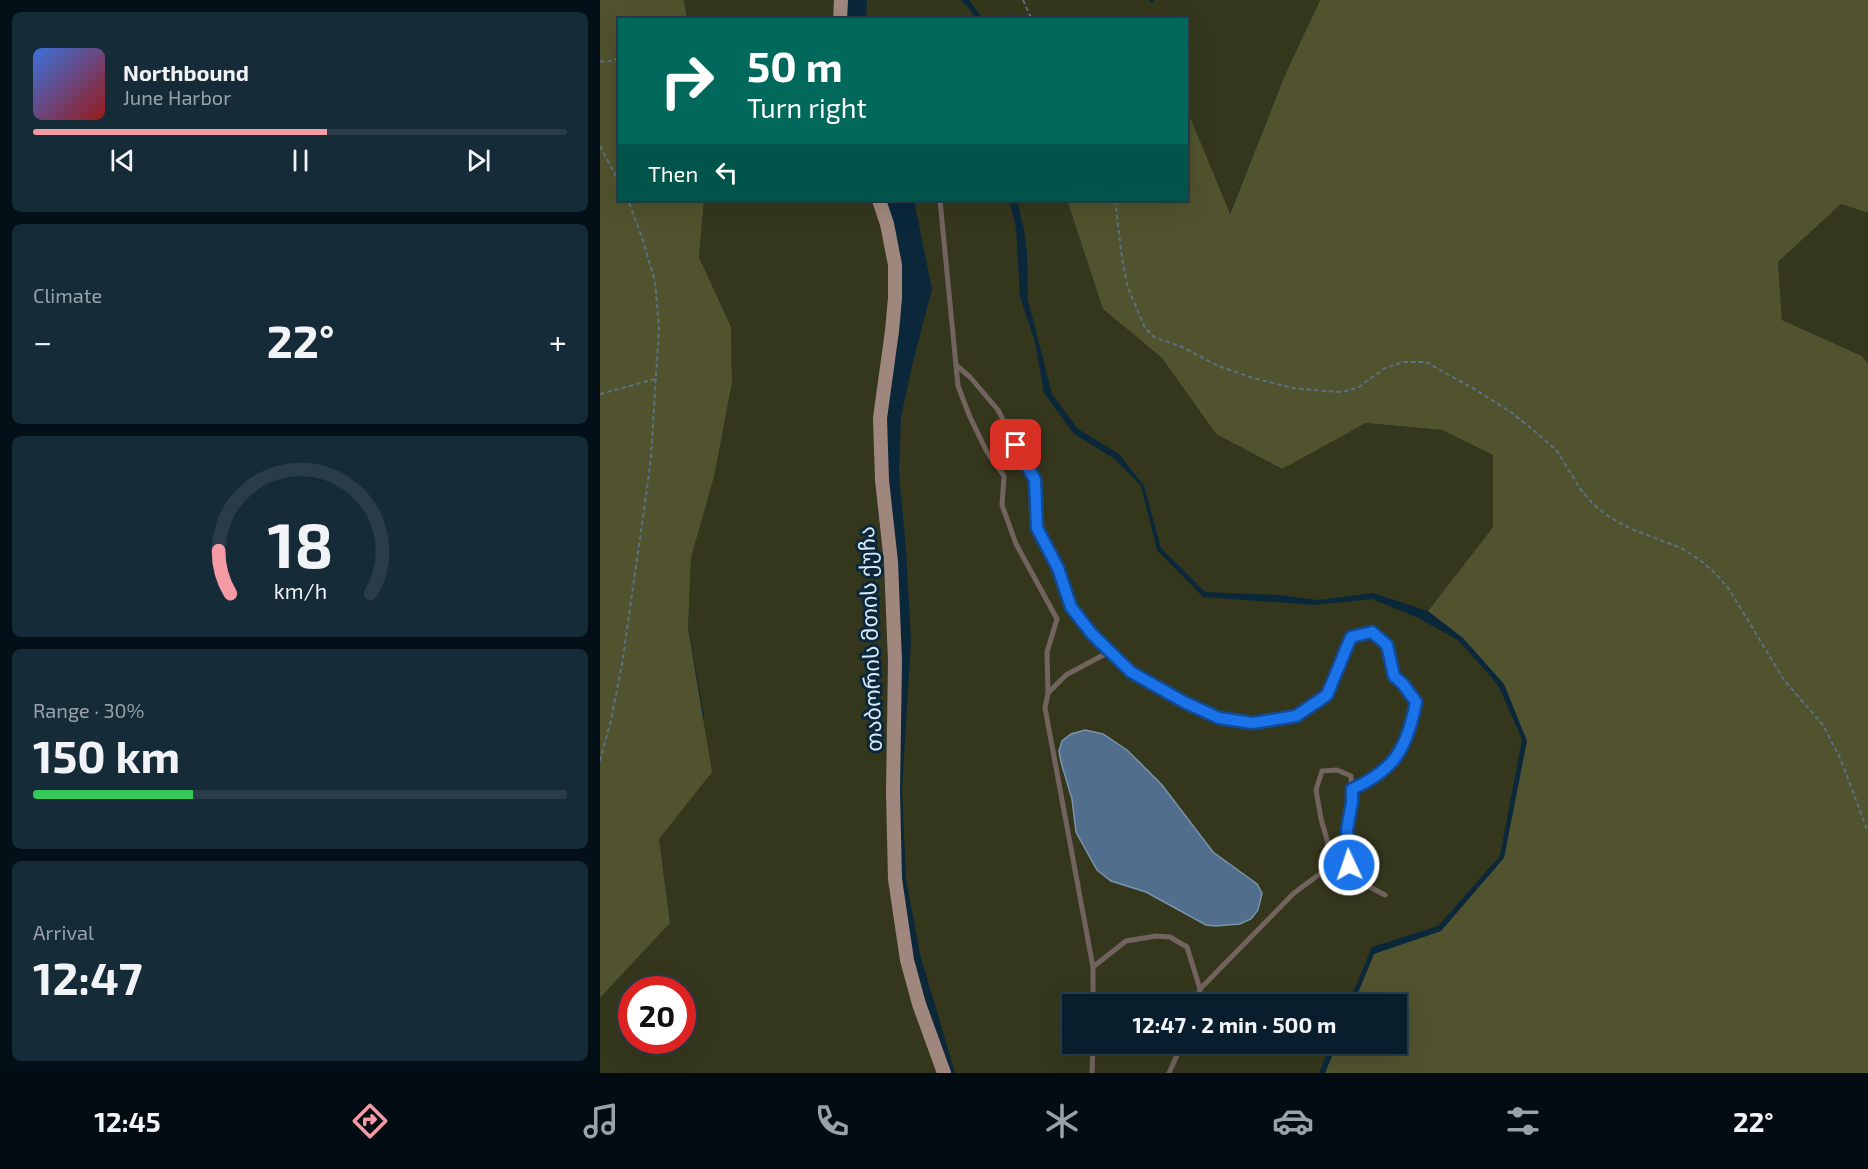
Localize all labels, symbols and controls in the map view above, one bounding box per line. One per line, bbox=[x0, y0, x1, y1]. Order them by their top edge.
text: 50 m bbox=[747, 40, 843, 90]
icon: right bbox=[648, 42, 726, 120]
text: Northbound bbox=[123, 59, 249, 85]
text: June Harbor bbox=[123, 85, 231, 109]
text: Turn right bbox=[747, 91, 867, 123]
icon: previous bbox=[106, 144, 139, 177]
icon: pause bbox=[284, 144, 317, 177]
icon: next bbox=[462, 144, 495, 177]
icon: left bbox=[710, 156, 743, 189]
text: Then bbox=[648, 160, 698, 186]
text: Climate bbox=[33, 283, 102, 307]
text: 22° bbox=[267, 313, 334, 367]
text: − bbox=[33, 321, 52, 361]
text: + bbox=[549, 321, 567, 361]
pin bbox=[990, 419, 1041, 470]
icon: arrive bbox=[999, 428, 1032, 461]
text: 18 bbox=[267, 506, 333, 581]
street label: თაბორის მთის ქუჩა bbox=[852, 526, 887, 752]
text: km/h bbox=[273, 578, 327, 603]
text: Range · 30% bbox=[33, 698, 144, 722]
text: 150 km bbox=[33, 728, 180, 782]
position arrow bbox=[1317, 833, 1381, 897]
text: Arrival bbox=[33, 920, 94, 944]
text: 12:47 bbox=[33, 950, 143, 1004]
speed limit sign: 20 bbox=[618, 976, 696, 1054]
text: 12:47 · 2 min · 500 m bbox=[1133, 1011, 1336, 1037]
icon: directions bbox=[349, 1100, 391, 1142]
icon: music bbox=[580, 1100, 622, 1142]
icon: phone bbox=[811, 1100, 853, 1142]
icon: climate bbox=[1041, 1100, 1083, 1142]
icon: car bbox=[1272, 1100, 1314, 1142]
icon: filters bbox=[1502, 1100, 1544, 1142]
text: 12:45 bbox=[94, 1105, 161, 1137]
text: 22° bbox=[1733, 1105, 1774, 1137]

